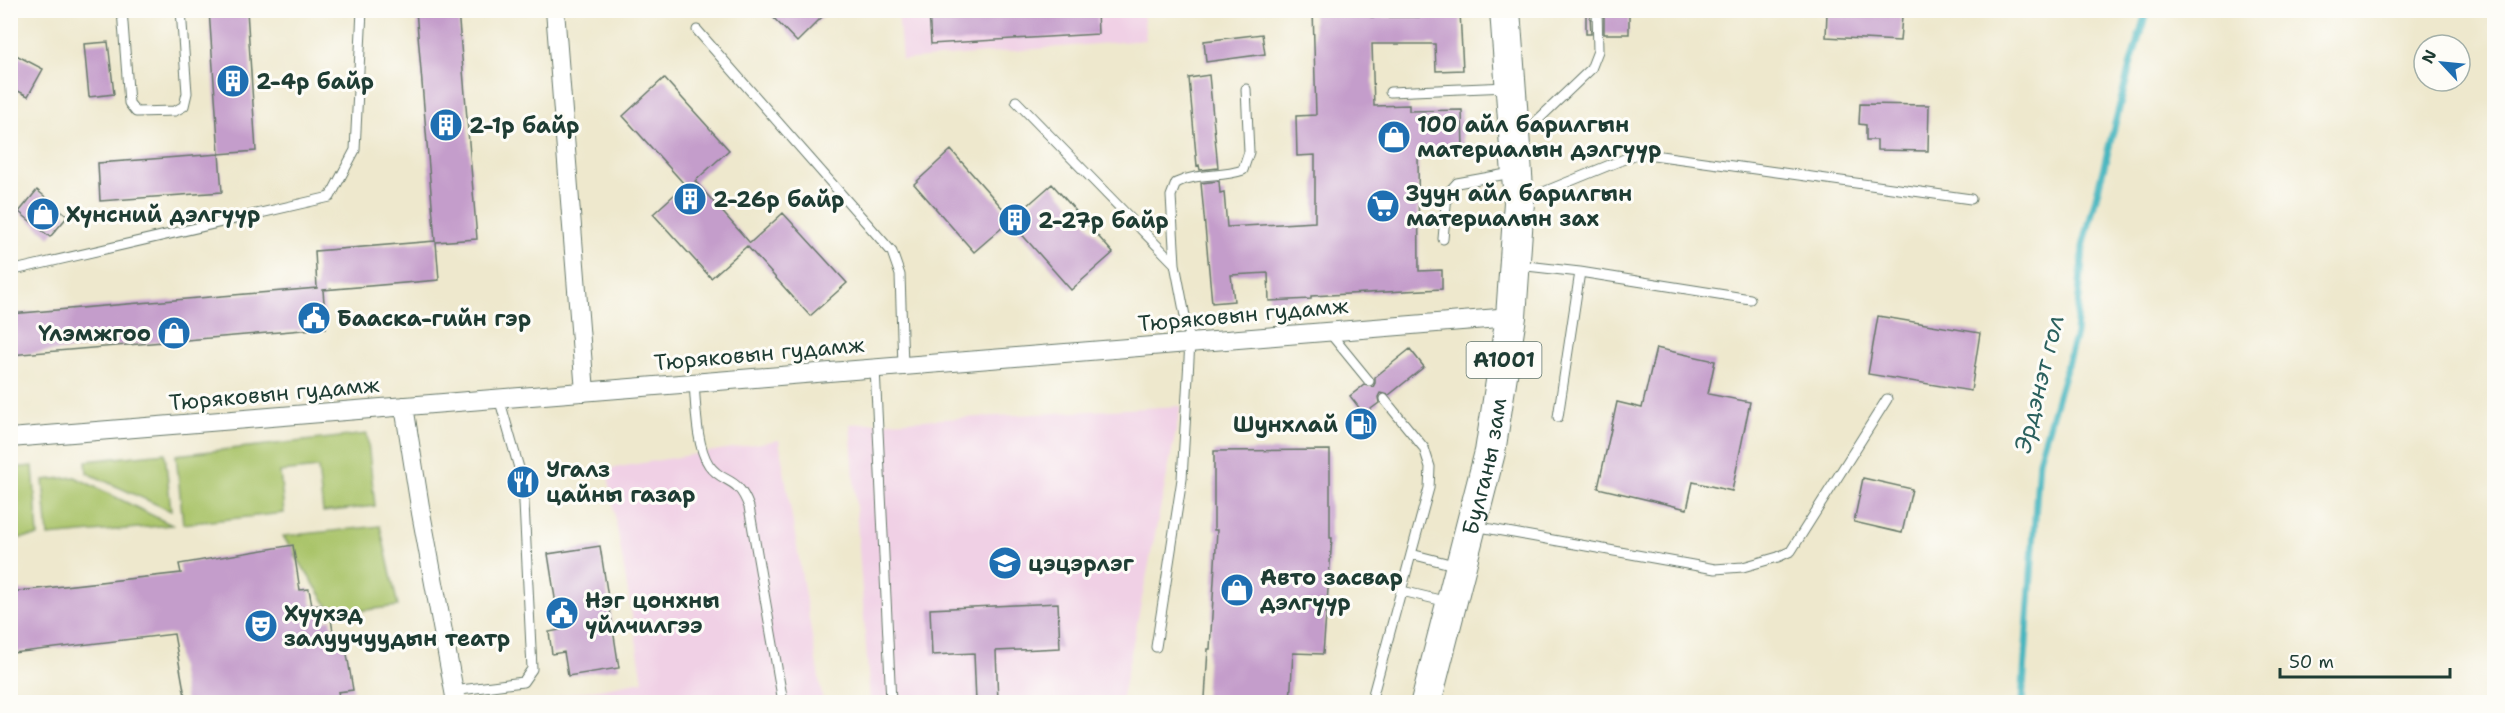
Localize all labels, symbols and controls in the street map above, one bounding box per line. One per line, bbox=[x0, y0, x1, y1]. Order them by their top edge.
north arrow bbox=[2412, 33, 2472, 93]
text: N bbox=[2417, 46, 2441, 67]
building icon: 2-4р байр bbox=[215, 63, 251, 99]
place label: 2-4р байр bbox=[256, 67, 374, 96]
building icon: 2-1р байр bbox=[428, 107, 464, 143]
place label: 100 айл барилгын материалын дэлгүүр bbox=[1417, 110, 1661, 164]
place label: 2-1р байр bbox=[469, 111, 579, 140]
shop icon: 100 айл барилгын материалын дэлгүүр bbox=[1376, 119, 1412, 155]
place label: Зуун айл барилгын материалын зах bbox=[1406, 179, 1632, 233]
building icon: 2-26р байр bbox=[672, 181, 708, 217]
place label: 2-26р байр bbox=[713, 185, 844, 214]
supermarket icon: Зуун айл барилгын материалын зах bbox=[1365, 188, 1401, 224]
shop icon: Хүнсний дэлгүүр bbox=[25, 196, 61, 232]
place label: Хүнсний дэлгүүр bbox=[66, 200, 260, 229]
building icon: 2-27р байр bbox=[997, 202, 1033, 238]
place label: 2-27р байр bbox=[1038, 206, 1169, 235]
street label: Тюряковын гудамж bbox=[1137, 291, 1350, 338]
public building icon: Бааска-гийн гэр bbox=[296, 300, 332, 336]
place label: Бааска-гийн гэр bbox=[337, 304, 531, 333]
water label: Эрдэнэт гол bbox=[2006, 311, 2072, 457]
shop icon: Үлэмжгоо bbox=[156, 315, 192, 351]
place label: Үлэмжгоо bbox=[38, 319, 151, 348]
street label: Тюряковын гудамж bbox=[653, 330, 866, 377]
road number: A1001 bbox=[1466, 342, 1541, 378]
street label: Тюряковын гудамж bbox=[168, 370, 381, 417]
street label: Булганы зам bbox=[1455, 396, 1513, 538]
fuel station icon: Шунхлай bbox=[1343, 406, 1379, 442]
place label: Шунхлай bbox=[1233, 410, 1338, 439]
place label: Угалз цайны газар bbox=[546, 455, 695, 509]
restaurant icon: Угалз цайны газар bbox=[505, 464, 541, 500]
school or university icon: цэцэрлэг bbox=[987, 545, 1023, 581]
place label: цэцэрлэг bbox=[1028, 549, 1135, 578]
place label: Авто засвар дэлгүүр bbox=[1260, 563, 1403, 617]
shop icon: Авто засвар дэлгүүр bbox=[1219, 572, 1255, 608]
place label: Нэг цонхны үйлчилгээ bbox=[585, 586, 720, 640]
public building icon: Нэг цонхны үйлчилгээ bbox=[544, 595, 580, 631]
place label: Хүүхэд залуучуудын театр bbox=[284, 599, 510, 653]
theatre icon: Хүүхэд залуучуудын театр bbox=[243, 608, 279, 644]
scale bar bbox=[2280, 641, 2450, 679]
text: 50 m bbox=[2289, 650, 2334, 674]

